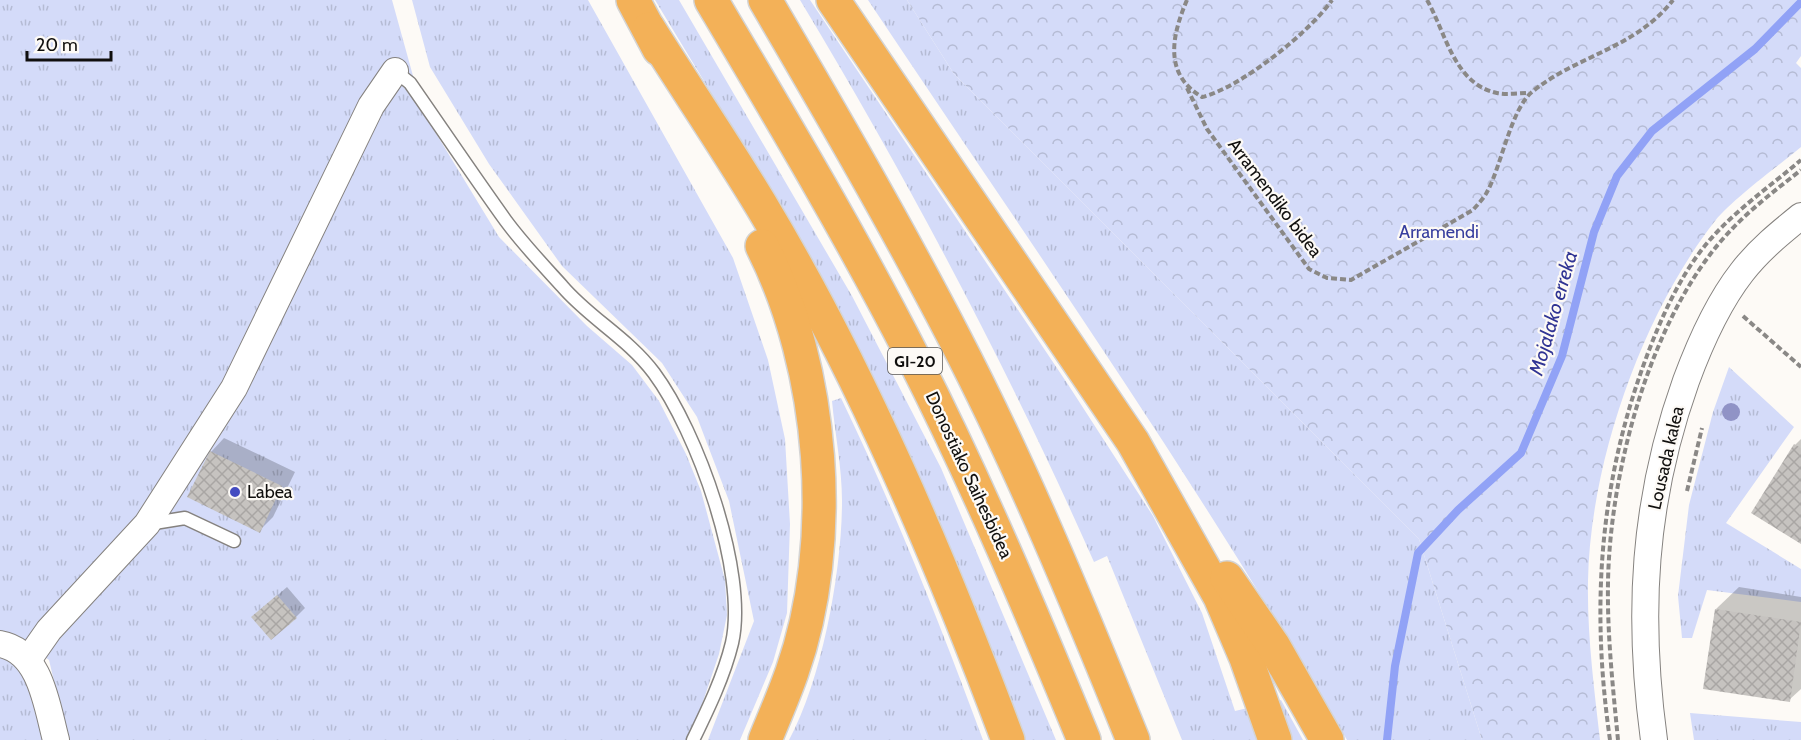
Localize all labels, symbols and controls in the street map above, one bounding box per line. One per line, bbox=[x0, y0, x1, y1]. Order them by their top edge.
scale bar bbox=[27, 24, 111, 62]
text: 20 m bbox=[36, 34, 78, 56]
street label: Arramendiko bidea bbox=[1223, 134, 1327, 262]
park label: Arramendi bbox=[1399, 221, 1479, 243]
water label: Mojalako erreka bbox=[1524, 248, 1582, 379]
road number: GI-20 bbox=[888, 348, 942, 374]
street label: Donostiako Saihesbidea bbox=[921, 388, 1017, 562]
street label: Lousada kalea bbox=[1643, 404, 1689, 512]
place label: Labea bbox=[247, 481, 293, 503]
marker: Labea bbox=[228, 485, 242, 499]

